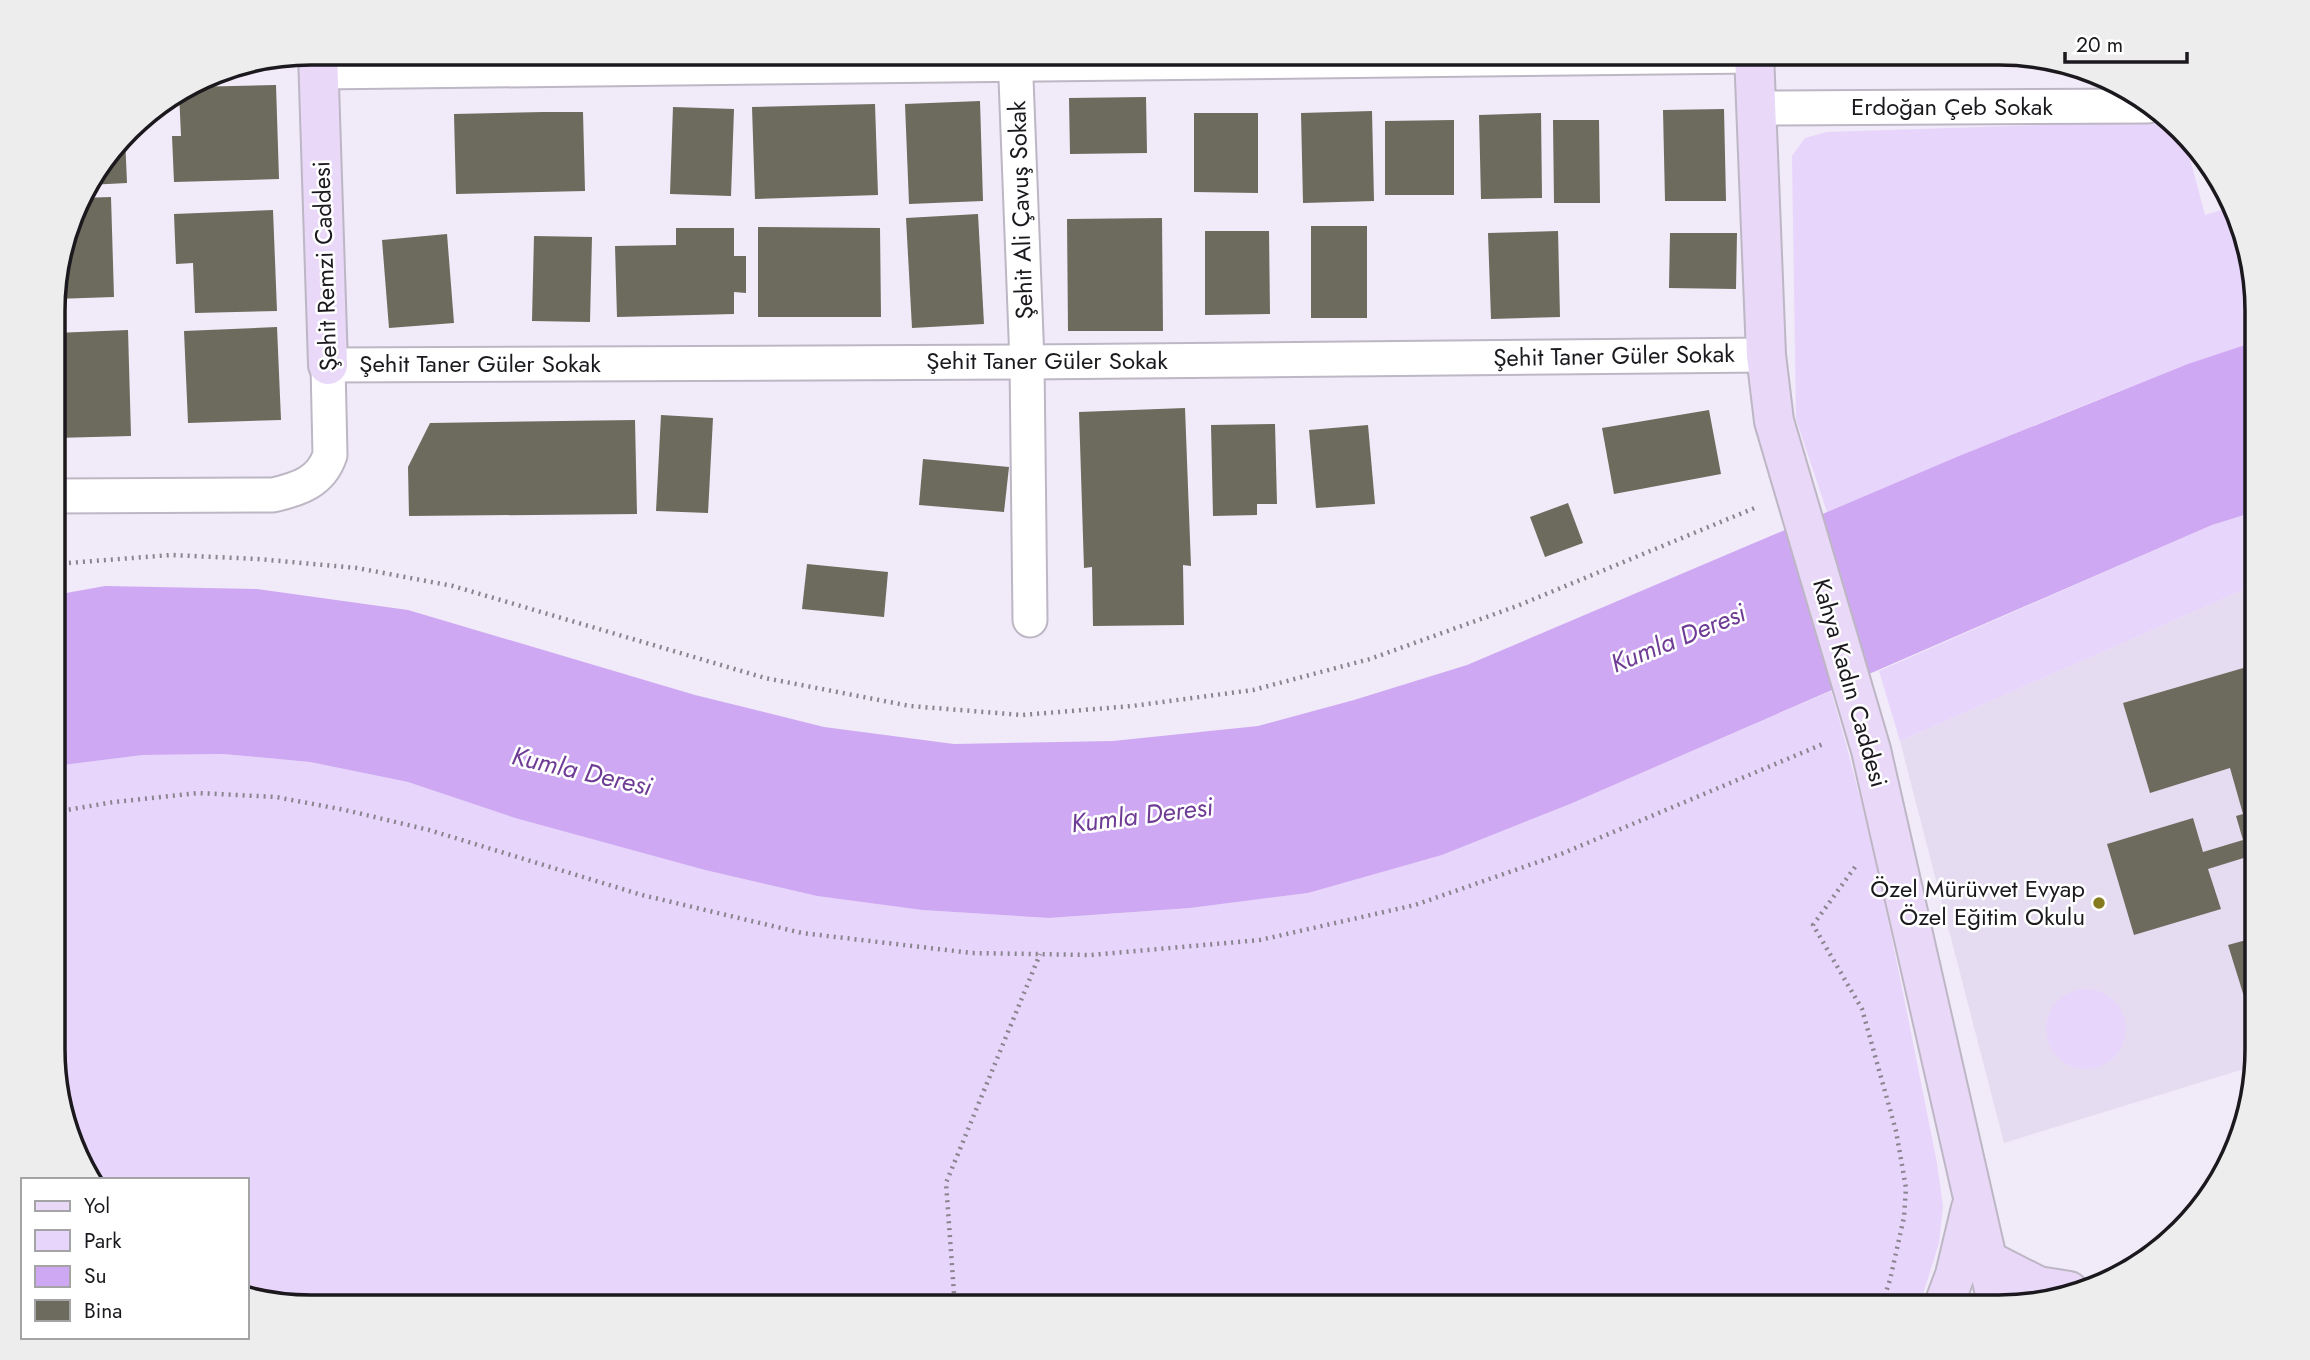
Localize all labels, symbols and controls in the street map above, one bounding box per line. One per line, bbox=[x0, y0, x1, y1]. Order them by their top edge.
scale bar bbox=[2065, 21, 2188, 65]
text: 20 m bbox=[2076, 30, 2123, 60]
street label: Erdoğan Çeb Sokak bbox=[1851, 89, 2053, 124]
street label: Şehit Ali Çavuş Sokak bbox=[999, 100, 1042, 320]
street label: Şehit Remzi Caddesi bbox=[303, 161, 346, 372]
street label: Şehit Taner Güler Sokak bbox=[1493, 336, 1735, 375]
street label: Şehit Taner Güler Sokak bbox=[926, 343, 1168, 378]
street label: Şehit Taner Güler Sokak bbox=[359, 346, 601, 381]
street label: Kahya Kadın Caddesi bbox=[1804, 575, 1897, 791]
water label: Kumla Deresi bbox=[1605, 594, 1752, 682]
water label: Kumla Deresi bbox=[508, 736, 656, 806]
water label: Kumla Deresi bbox=[1069, 787, 1215, 843]
place label: Özel Mürüvvet Evyap Özel Eğitim Okulu bbox=[1870, 871, 2085, 934]
marker: Özel Mürüvvet Evyap Özel Eğitim Okulu bbox=[2091, 895, 2107, 911]
legend bbox=[21, 1178, 248, 1339]
text: Yol bbox=[84, 1191, 110, 1221]
text: Park bbox=[84, 1226, 122, 1256]
text: Su bbox=[84, 1261, 107, 1291]
text: Bina bbox=[84, 1296, 122, 1326]

